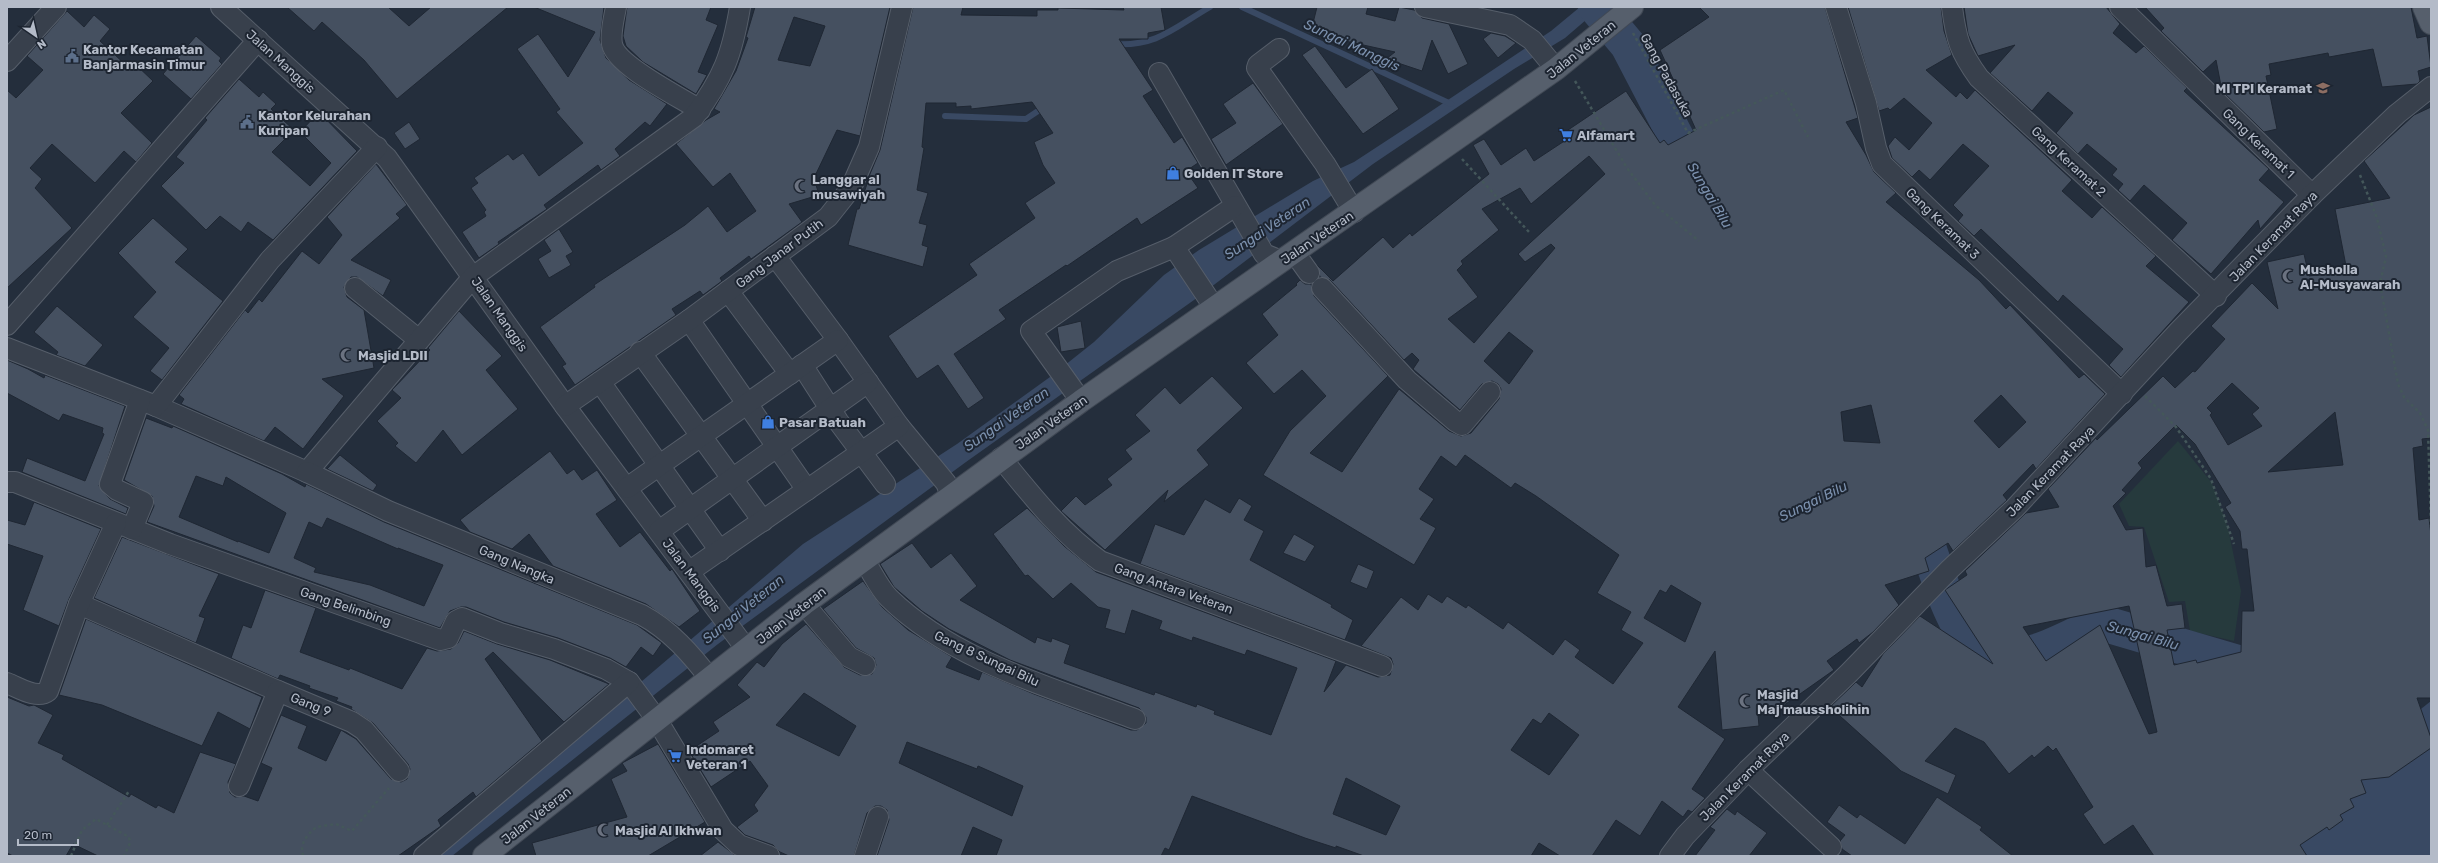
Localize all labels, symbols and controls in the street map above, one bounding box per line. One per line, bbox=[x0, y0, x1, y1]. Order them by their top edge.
north arrow bbox=[16, 16, 56, 56]
water label: Sungai Manggis bbox=[1301, 16, 1403, 75]
street label: Jalan Veteran bbox=[1544, 17, 1619, 82]
street label: Jalan Manggis bbox=[242, 27, 318, 97]
street label: Gang Padasuka bbox=[1636, 31, 1696, 120]
text: N bbox=[34, 36, 48, 52]
place label: Kantor Kecamatan Banjarmasin Timur bbox=[83, 42, 205, 72]
public building icon: Kantor Kecamatan Banjarmasin Timur bbox=[64, 48, 80, 64]
school or university icon: MI TPI Keramat bbox=[2315, 80, 2331, 96]
place label: MI TPI Keramat bbox=[2216, 81, 2312, 96]
street label: Gang Keramat 1 bbox=[2219, 105, 2298, 182]
place label: Kantor Kelurahan Kuripan bbox=[258, 108, 371, 138]
public building icon: Kantor Kelurahan Kuripan bbox=[239, 114, 255, 130]
street label: Gang Keramat 2 bbox=[2028, 123, 2109, 200]
supermarket icon: Alfamart bbox=[1558, 127, 1574, 143]
place label: Alfamart bbox=[1577, 128, 1635, 143]
water label: Sungai Bilu bbox=[1683, 159, 1736, 232]
shop icon: Golden IT Store bbox=[1165, 165, 1181, 181]
place label: Golden IT Store bbox=[1184, 166, 1283, 181]
place label: Langgar al musawiyah bbox=[812, 172, 885, 202]
mosque icon: Langgar al musawiyah bbox=[793, 178, 809, 194]
street label: Gang Keramat 3 bbox=[1902, 185, 1983, 263]
street label: Jalan Keramat Raya bbox=[2226, 188, 2320, 285]
water label: Sungai Veteran bbox=[1221, 193, 1313, 263]
street label: Jalan Veteran bbox=[1278, 208, 1356, 267]
street label: Gang Janar Putih bbox=[733, 216, 827, 292]
place label: Musholla Al-Musyawarah bbox=[2300, 262, 2400, 292]
mosque icon: Musholla Al-Musyawarah bbox=[2281, 268, 2297, 284]
street label: Jalan Manggis bbox=[468, 274, 531, 355]
mosque icon: Masjid LDII bbox=[339, 347, 355, 363]
place label: Masjid LDII bbox=[358, 348, 428, 363]
water label: Sungai Veteran bbox=[960, 384, 1052, 455]
street label: Jalan Veteran bbox=[1013, 392, 1090, 453]
shop icon: Pasar Batuah bbox=[760, 414, 776, 430]
place label: Pasar Batuah bbox=[779, 415, 866, 430]
street label: Jalan Keramat Raya bbox=[2003, 423, 2097, 520]
water label: Sungai Bilu bbox=[1776, 477, 1851, 525]
street label: Jalan Manggis bbox=[659, 536, 724, 616]
street label: Gang Nangka bbox=[476, 542, 557, 588]
street label: Gang Antara Veteran bbox=[1112, 560, 1235, 618]
water label: Sungai Veteran bbox=[699, 571, 788, 647]
street label: Gang Belimbing bbox=[298, 584, 393, 630]
street label: Jalan Veteran bbox=[754, 584, 829, 647]
water label: Sungai Bilu bbox=[2105, 617, 2181, 654]
street label: Gang 8 Sungai Bilu bbox=[931, 628, 1042, 690]
place label: Masjid Maj'maussholihin bbox=[1757, 687, 1870, 717]
street label: Gang 9 bbox=[288, 690, 334, 720]
mosque icon: Masjid Maj'maussholihin bbox=[1738, 693, 1754, 709]
street label: Jalan Keramat Raya bbox=[1697, 729, 1792, 824]
place label: Indomaret Veteran 1 bbox=[686, 742, 754, 772]
supermarket icon: Indomaret Veteran 1 bbox=[667, 748, 683, 764]
street label: Jalan Veteran bbox=[499, 784, 574, 847]
scale bar bbox=[18, 821, 78, 847]
mosque icon: Masjid Al Ikhwan bbox=[596, 822, 612, 838]
place label: Masjid Al Ikhwan bbox=[615, 823, 722, 838]
text: 20 m bbox=[24, 828, 52, 842]

